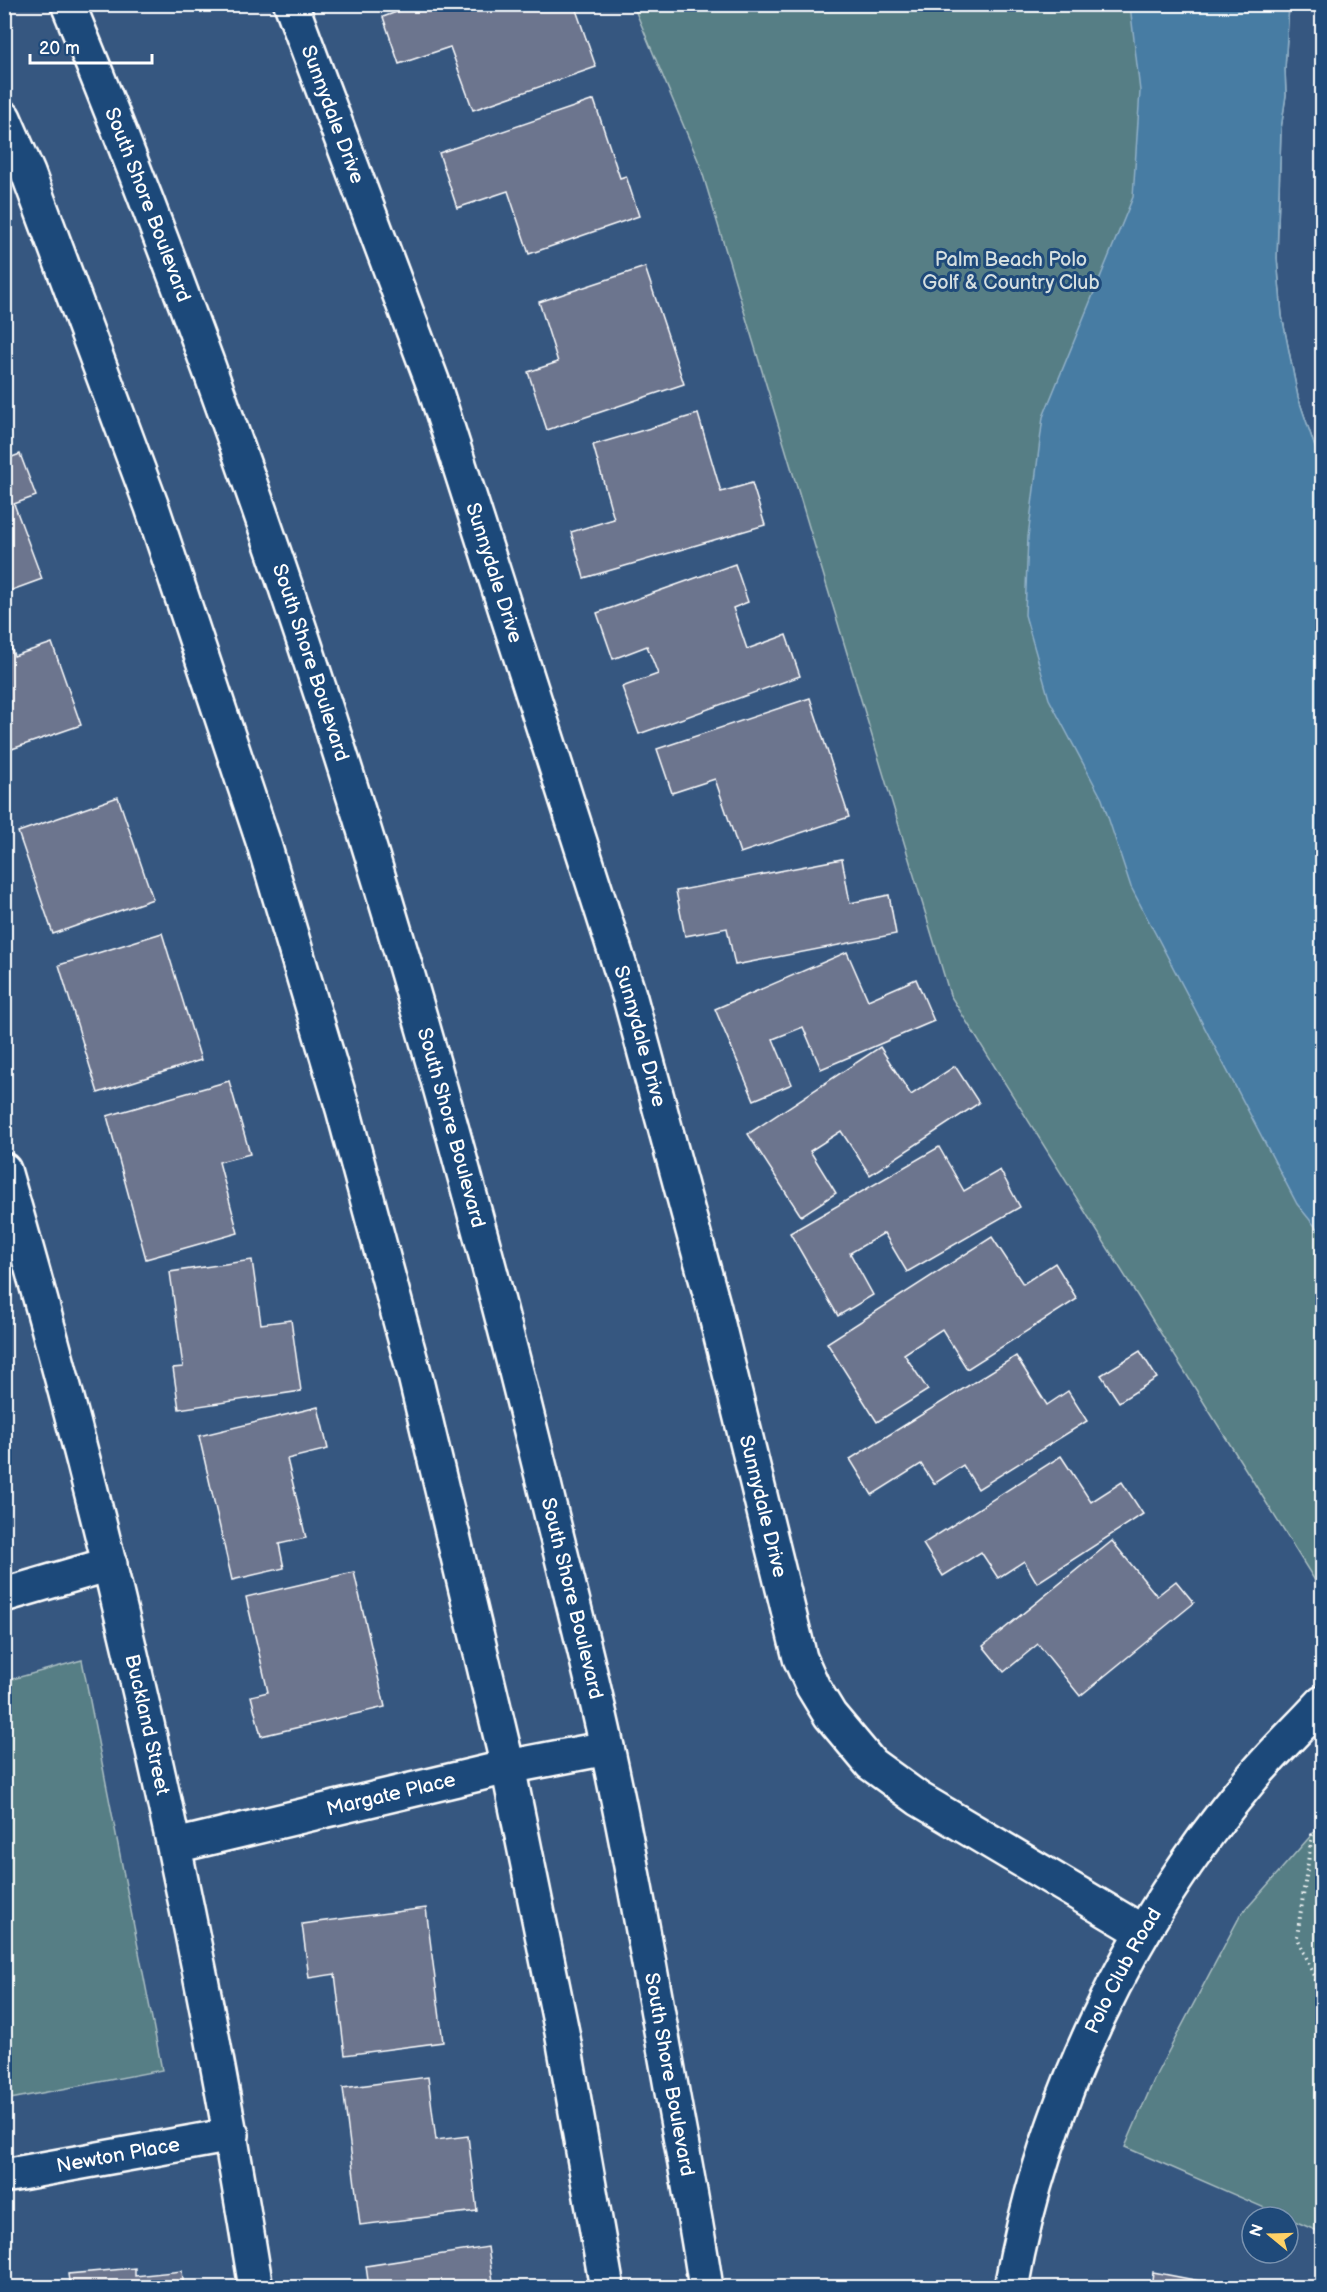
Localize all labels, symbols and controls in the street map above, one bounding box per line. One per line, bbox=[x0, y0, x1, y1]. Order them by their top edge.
scale bar bbox=[30, 27, 152, 65]
text: 20 m bbox=[39, 38, 80, 59]
street label: Sunnydale Drive bbox=[296, 42, 369, 187]
street label: South Shore Boulevard bbox=[99, 104, 196, 305]
park label: Palm Beach Polo Golf & Country Club bbox=[922, 248, 1100, 295]
street label: Sunnydale Drive bbox=[460, 500, 528, 646]
street label: South Shore Boulevard bbox=[267, 561, 354, 764]
street label: Sunnydale Drive bbox=[608, 963, 671, 1110]
street label: South Shore Boulevard bbox=[412, 1025, 490, 1230]
street label: Sunnydale Drive bbox=[734, 1433, 792, 1580]
street label: South Shore Boulevard bbox=[536, 1495, 608, 1702]
street label: Buckland Street bbox=[119, 1652, 175, 1797]
street label: Margate Place bbox=[324, 1768, 458, 1822]
street label: Polo Club Road bbox=[1080, 1904, 1167, 2038]
street label: South Shore Boulevard bbox=[639, 1971, 699, 2178]
street label: Newton Place bbox=[55, 2133, 182, 2178]
north arrow bbox=[1240, 2205, 1300, 2265]
text: N bbox=[1246, 2222, 1268, 2239]

